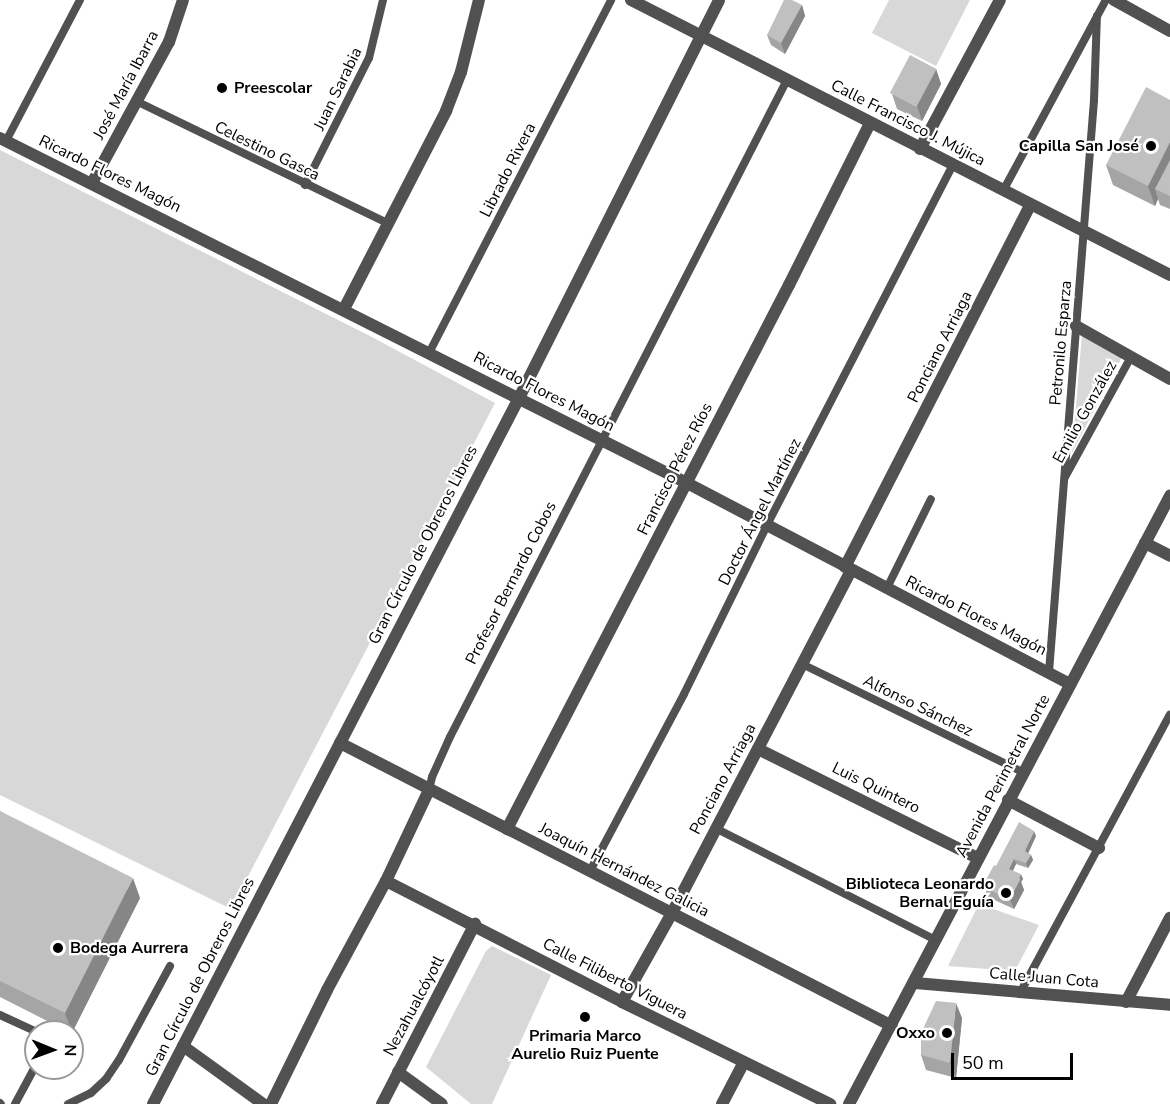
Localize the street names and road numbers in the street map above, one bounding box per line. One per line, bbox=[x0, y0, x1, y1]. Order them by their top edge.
street label: José María Ibarra bbox=[89, 27, 163, 143]
street label: Juan Sarabia bbox=[310, 44, 366, 134]
street label: Calle Francisco J. Mújica bbox=[828, 76, 988, 170]
street label: Celestino Gasca bbox=[211, 117, 323, 185]
street label: Librado Rivera bbox=[476, 120, 540, 220]
street label: Ricardo Flores Magón bbox=[36, 131, 184, 217]
street label: Petronilo Esparza bbox=[1046, 280, 1076, 406]
street label: Ponciano Arriaga bbox=[904, 288, 976, 406]
street label: Ricardo Flores Magón bbox=[470, 348, 618, 436]
street label: Emilio González bbox=[1049, 357, 1121, 467]
street label: Francisco Pérez Ríos bbox=[633, 400, 717, 538]
street label: Doctor Ángel Martínez bbox=[715, 435, 805, 589]
street label: Gran Círculo de Obreros Libres bbox=[364, 442, 482, 648]
street label: Profesor Bernardo Cobos bbox=[462, 498, 560, 668]
street label: Ricardo Flores Magón bbox=[902, 572, 1050, 660]
street label: Alfonso Sánchez bbox=[860, 671, 976, 741]
street label: Avenida Perimetral Norte bbox=[952, 691, 1054, 861]
street label: Ponciano Arriaga bbox=[686, 720, 760, 838]
street label: Luis Quintero bbox=[829, 758, 923, 818]
street label: Joaquín Hernández Galicia bbox=[536, 819, 712, 921]
street label: Gran Círculo de Obreros Libres bbox=[141, 874, 259, 1080]
street label: Calle Filiberto Viguera bbox=[539, 934, 691, 1024]
street label: Nezahualcóyotl bbox=[380, 953, 448, 1059]
street label: Calle Juan Cota bbox=[988, 964, 1100, 992]

